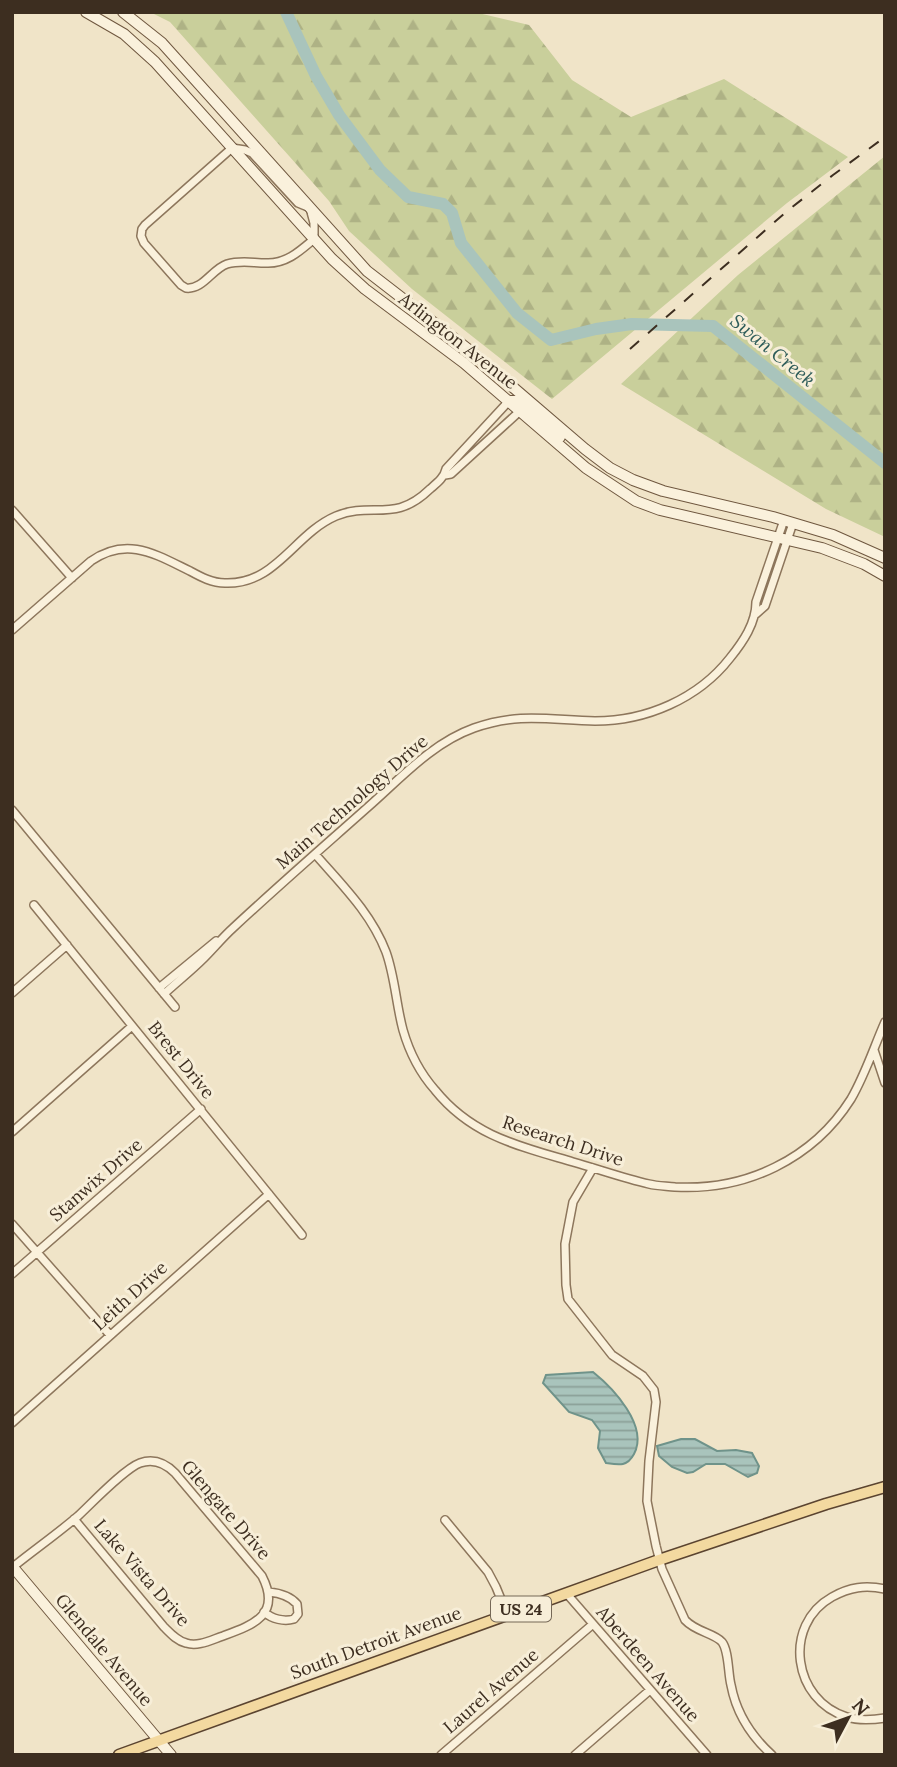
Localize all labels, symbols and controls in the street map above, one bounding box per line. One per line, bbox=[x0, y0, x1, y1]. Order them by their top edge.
street label: Arlington Avenue bbox=[394, 287, 522, 394]
water label: Swan Creek bbox=[726, 308, 820, 392]
street label: Main Technology Drive bbox=[271, 729, 432, 874]
street label: Brest Drive bbox=[143, 1016, 220, 1103]
street label: Research Drive bbox=[500, 1110, 627, 1171]
street label: Stanwix Drive bbox=[44, 1133, 147, 1226]
street label: Leith Drive bbox=[87, 1256, 172, 1335]
street label: Glengate Drive bbox=[177, 1455, 276, 1565]
street label: Lake Vista Drive bbox=[89, 1514, 196, 1631]
street label: Glendale Avenue bbox=[51, 1589, 158, 1711]
road number: US 24 bbox=[491, 1596, 551, 1622]
street label: Aberdeen Avenue bbox=[591, 1600, 705, 1727]
street label: South Detroit Avenue bbox=[287, 1601, 465, 1684]
street label: Laurel Avenue bbox=[438, 1643, 543, 1738]
north arrow bbox=[813, 1683, 883, 1753]
text: N bbox=[847, 1693, 875, 1720]

